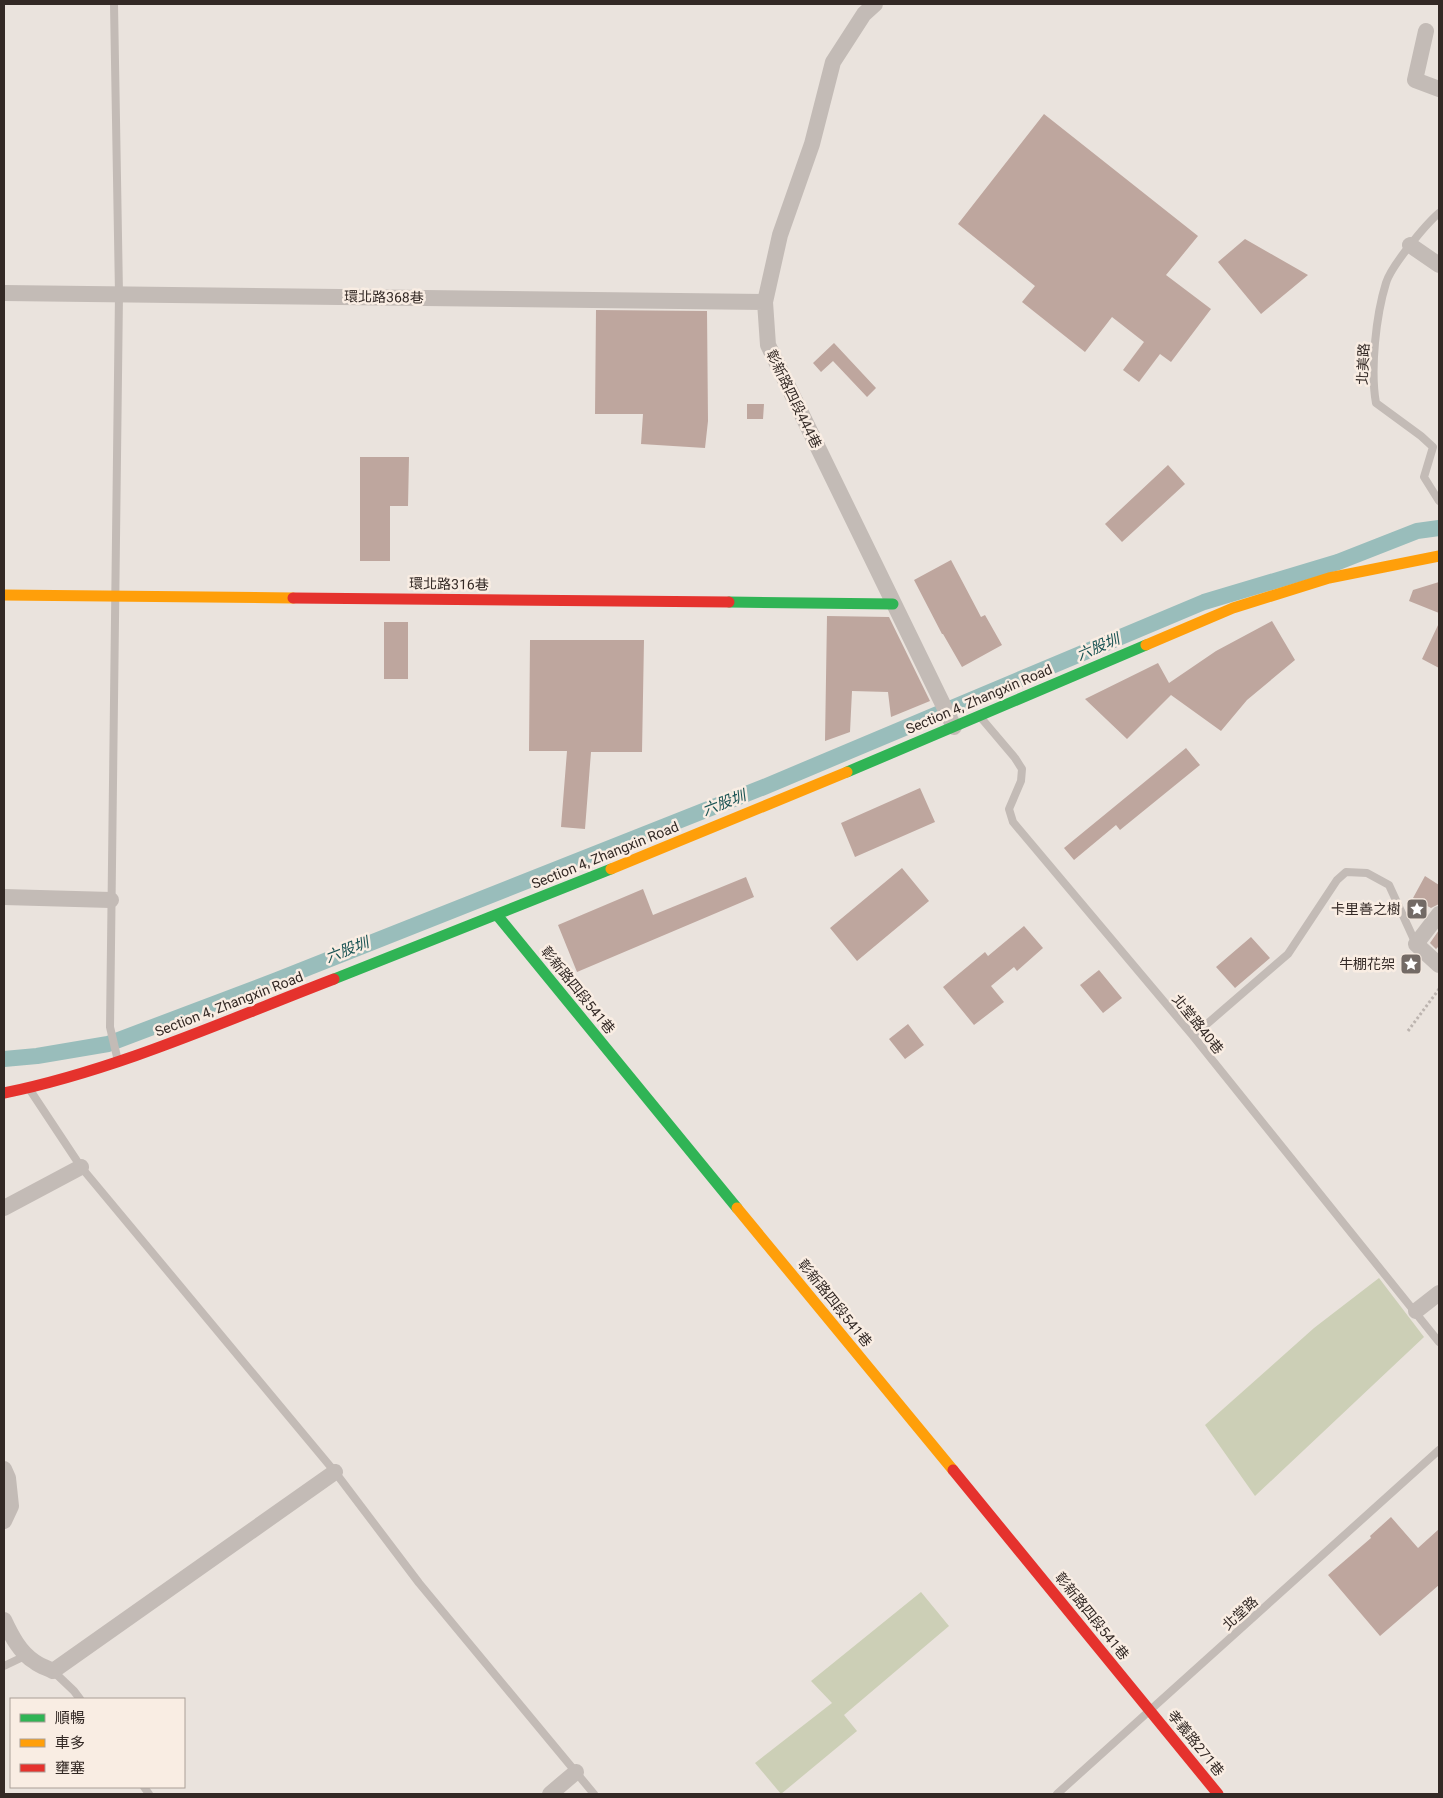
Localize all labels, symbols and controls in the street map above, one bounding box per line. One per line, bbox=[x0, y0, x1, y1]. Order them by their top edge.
street label: 環北路368巷 bbox=[344, 288, 424, 306]
street label: 北美路 bbox=[1354, 343, 1372, 385]
street label: 彰新路四段444巷 bbox=[763, 347, 825, 451]
street label: 環北路316巷 bbox=[409, 575, 489, 593]
water label: 六股圳 bbox=[1074, 629, 1124, 664]
street label: Section 4, Zhangxin Road bbox=[903, 661, 1055, 737]
water label: 六股圳 bbox=[700, 786, 750, 819]
street label: Section 4, Zhangxin Road bbox=[529, 818, 681, 892]
place icon: 卡里善之樹 bbox=[1405, 897, 1429, 921]
place label: 卡里善之樹 bbox=[1331, 901, 1401, 917]
water label: 六股圳 bbox=[323, 933, 373, 966]
street label: 彰新路四段541巷 bbox=[538, 943, 618, 1037]
place icon: 牛棚花架 bbox=[1399, 952, 1423, 976]
place label: 牛棚花架 bbox=[1339, 956, 1395, 972]
street label: Section 4, Zhangxin Road bbox=[153, 968, 305, 1040]
street label: 北堂路40巷 bbox=[1169, 991, 1227, 1057]
street label: 彰新路四段541巷 bbox=[795, 1256, 875, 1350]
street label: 彰新路四段541巷 bbox=[1052, 1569, 1132, 1663]
street label: 北堂路 bbox=[1219, 1593, 1261, 1633]
legend bbox=[10, 1698, 185, 1788]
street label: 孝義路271巷 bbox=[1165, 1707, 1227, 1779]
text: 順暢 bbox=[55, 1709, 85, 1727]
text: 車多 bbox=[55, 1734, 85, 1752]
text: 壅塞 bbox=[55, 1759, 85, 1777]

